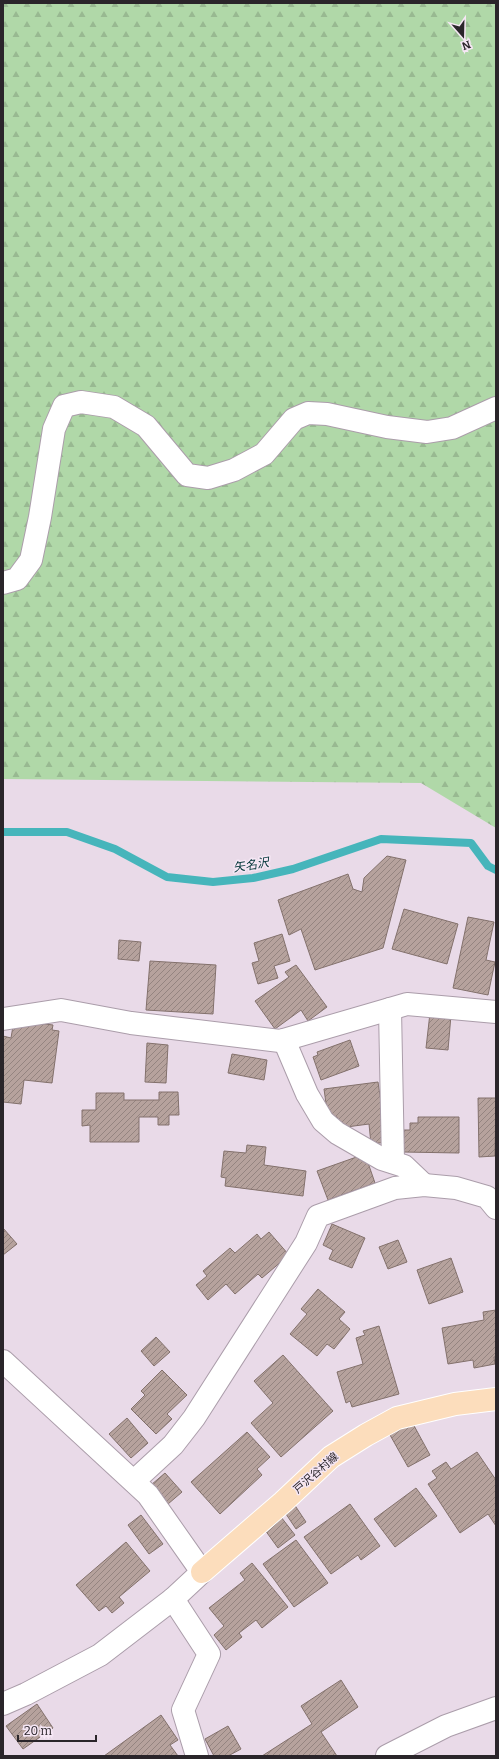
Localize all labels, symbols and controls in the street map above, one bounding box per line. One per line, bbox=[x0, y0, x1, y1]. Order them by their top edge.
north arrow bbox=[443, 16, 483, 56]
text: N bbox=[460, 37, 472, 53]
water label: 矢名沢 bbox=[232, 855, 272, 875]
street label: 戸沢谷村線 bbox=[291, 1450, 341, 1496]
scale bar bbox=[18, 1717, 96, 1743]
text: 20 m bbox=[24, 1724, 53, 1738]

